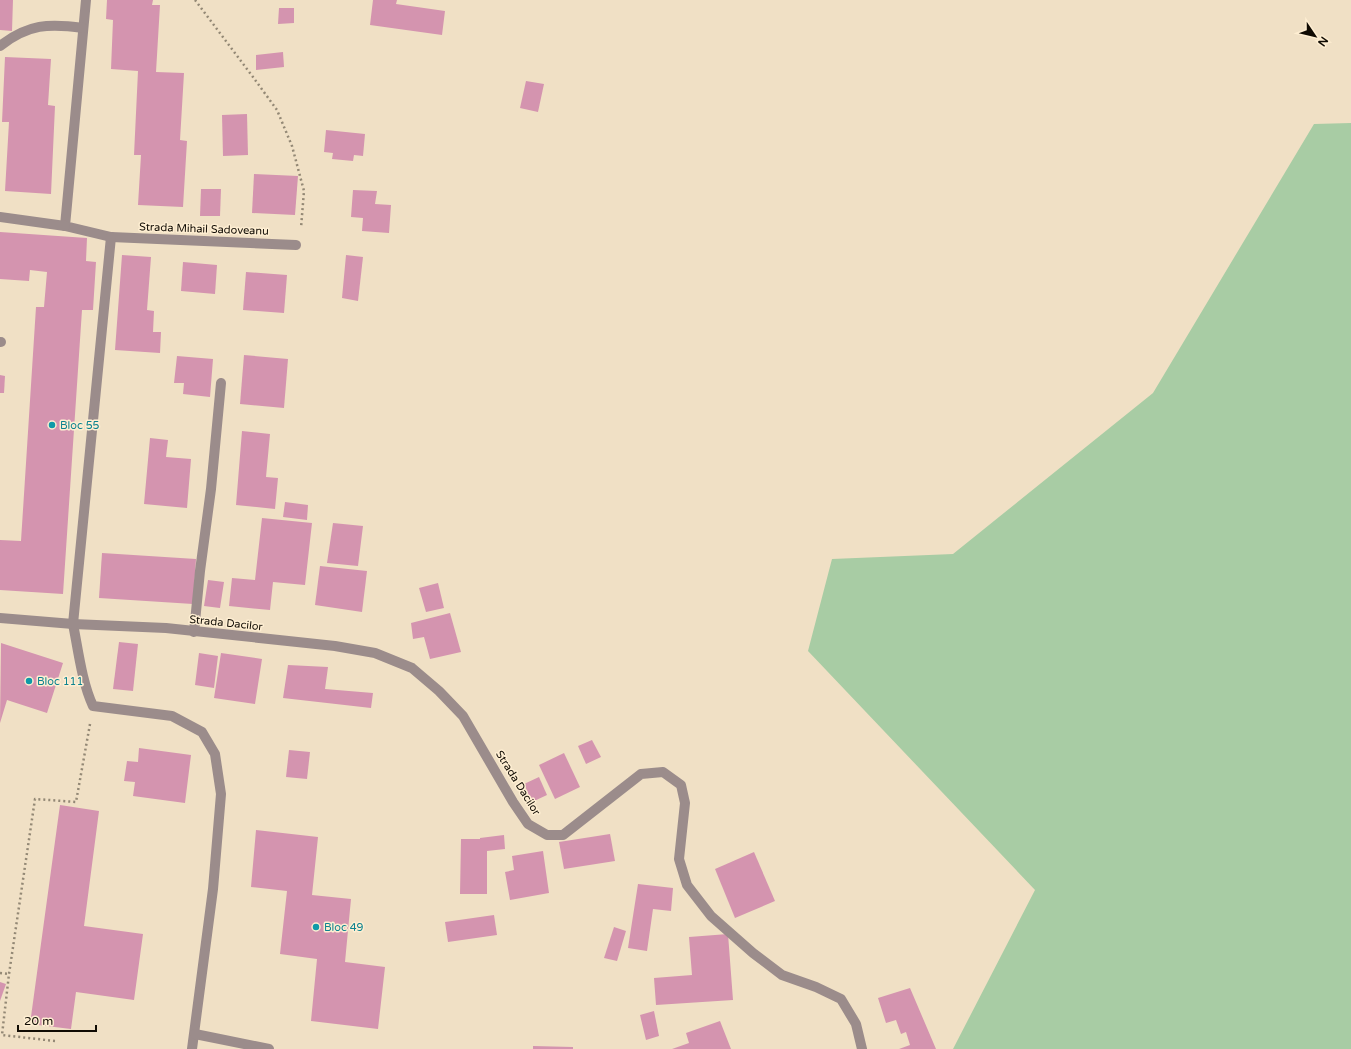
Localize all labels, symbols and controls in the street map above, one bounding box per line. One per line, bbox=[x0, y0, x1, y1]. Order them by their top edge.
north arrow bbox=[1295, 16, 1335, 56]
text: N bbox=[1315, 34, 1331, 49]
street label: Strada Mihail Sadoveanu bbox=[139, 220, 269, 238]
place label: Bloc 55 bbox=[60, 419, 100, 432]
marker: Bloc 55 bbox=[47, 420, 57, 430]
street label: Strada Dacilor bbox=[189, 613, 264, 633]
place label: Bloc 111 bbox=[37, 675, 83, 688]
marker: Bloc 111 bbox=[24, 676, 34, 686]
street label: Strada Dacilor bbox=[493, 748, 543, 818]
place label: Bloc 49 bbox=[324, 921, 364, 934]
marker: Bloc 49 bbox=[311, 922, 321, 932]
scale bar bbox=[18, 1007, 96, 1033]
text: 20 m bbox=[24, 1014, 53, 1028]

